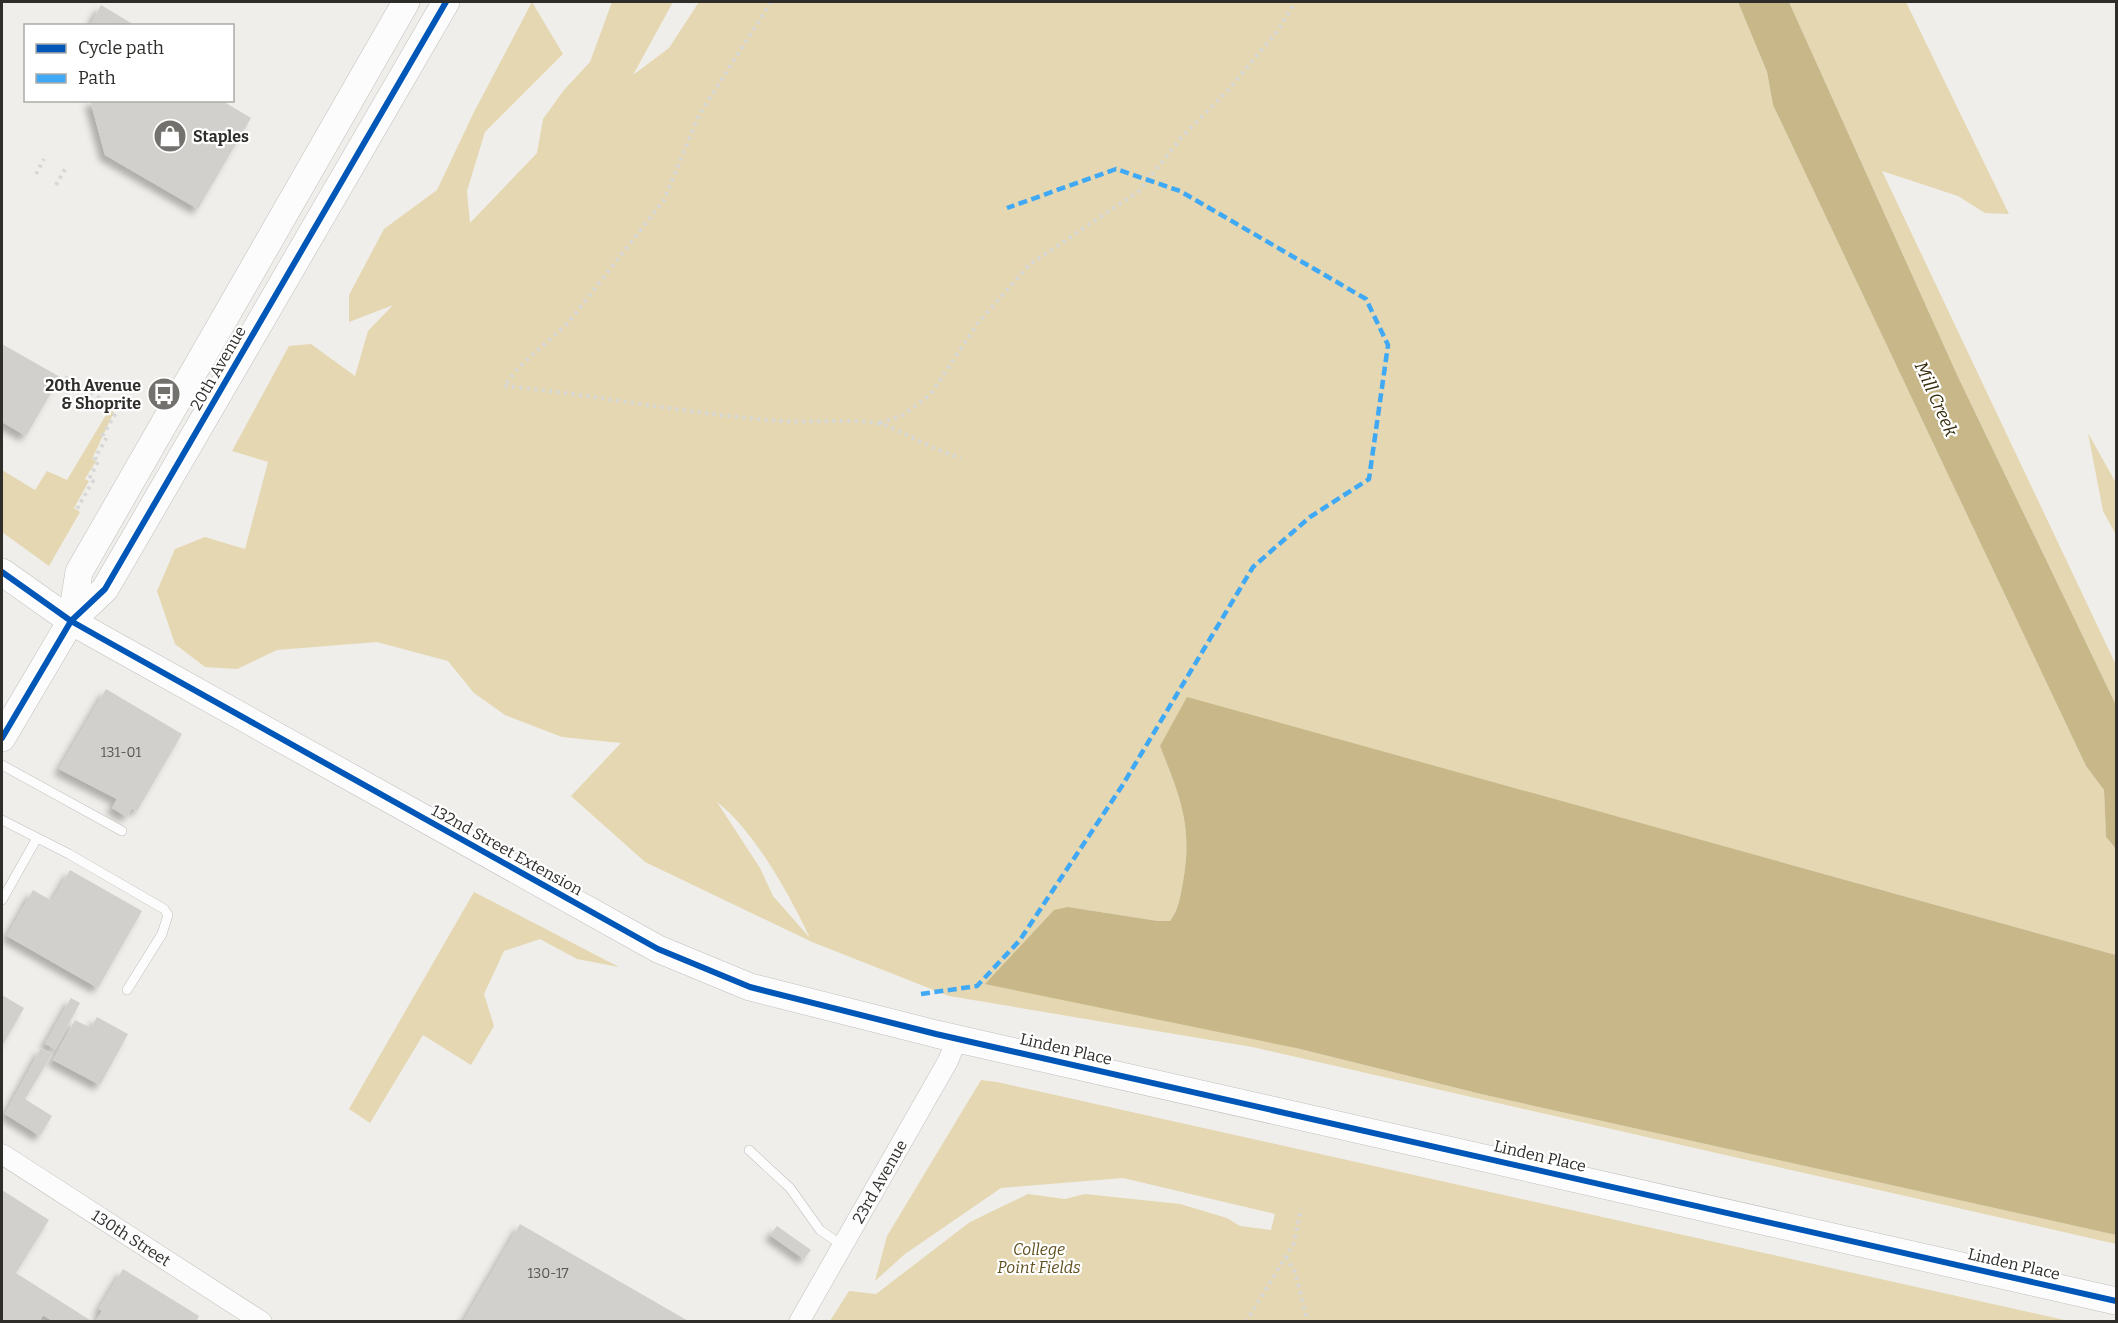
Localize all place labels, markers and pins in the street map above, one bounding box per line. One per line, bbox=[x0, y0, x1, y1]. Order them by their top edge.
shop icon: Staples bbox=[152, 118, 188, 154]
place label: Staples bbox=[193, 127, 249, 146]
place label: 20th Avenue & Shoprite bbox=[45, 376, 141, 413]
bus stop icon: 20th Avenue & Shoprite bbox=[146, 376, 182, 412]

